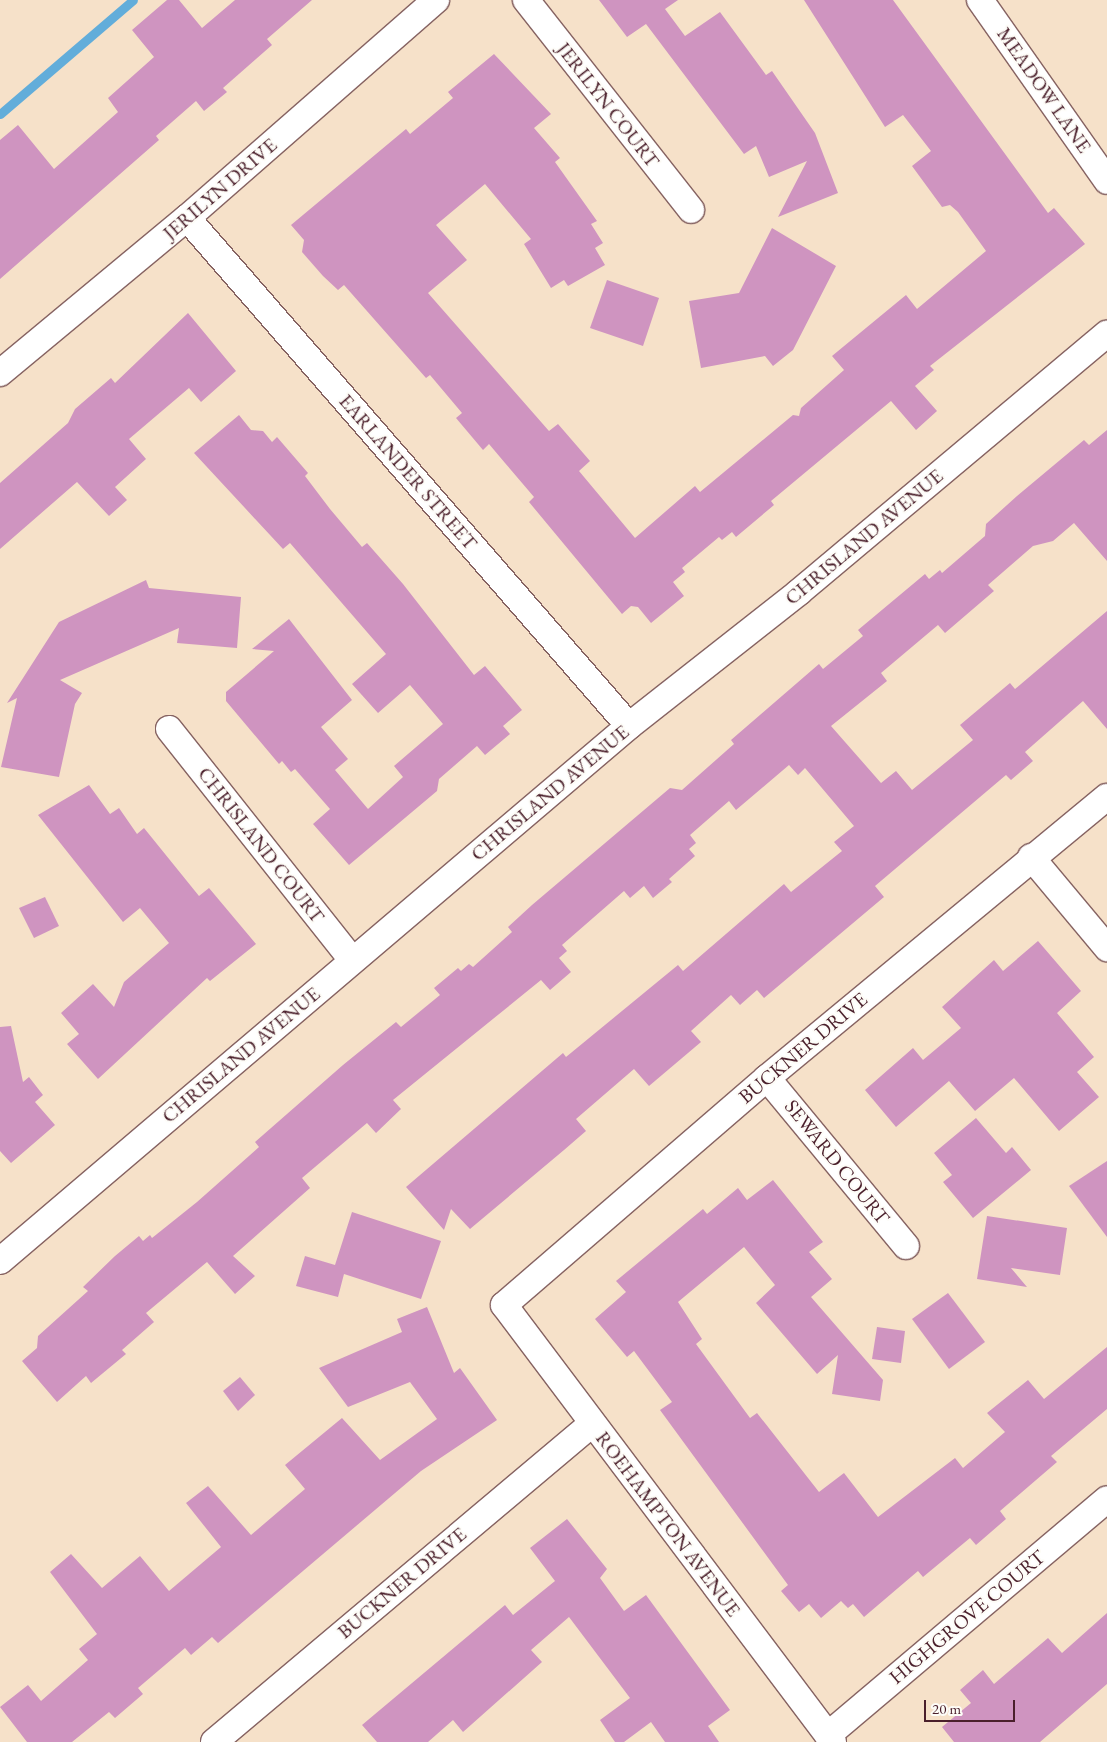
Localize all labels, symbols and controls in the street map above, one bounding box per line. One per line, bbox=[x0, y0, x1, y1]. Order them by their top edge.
street label: MEADOW LANE bbox=[992, 23, 1096, 157]
street label: JERILYN COURT bbox=[552, 38, 664, 172]
street label: JERILYN DRIVE bbox=[158, 133, 282, 245]
street label: EARLANDER STREET bbox=[334, 389, 482, 555]
street label: CHRISLAND AVENUE bbox=[780, 464, 948, 610]
street label: CHRISLAND AVENUE bbox=[466, 720, 634, 866]
street label: CHRISLAND COURT bbox=[193, 762, 329, 928]
street label: CHRISLAND AVENUE bbox=[157, 982, 325, 1128]
street label: BUCKNER DRIVE bbox=[734, 987, 872, 1109]
street label: SEWARD COURT bbox=[779, 1095, 895, 1229]
street label: ROEHAMPTON AVENUE bbox=[591, 1427, 745, 1621]
street label: BUCKNER DRIVE bbox=[333, 1522, 471, 1644]
street label: HIGHGROVE COURT bbox=[884, 1545, 1050, 1689]
scale bar bbox=[927, 1690, 1018, 1722]
text: 20 m bbox=[932, 1699, 961, 1718]

